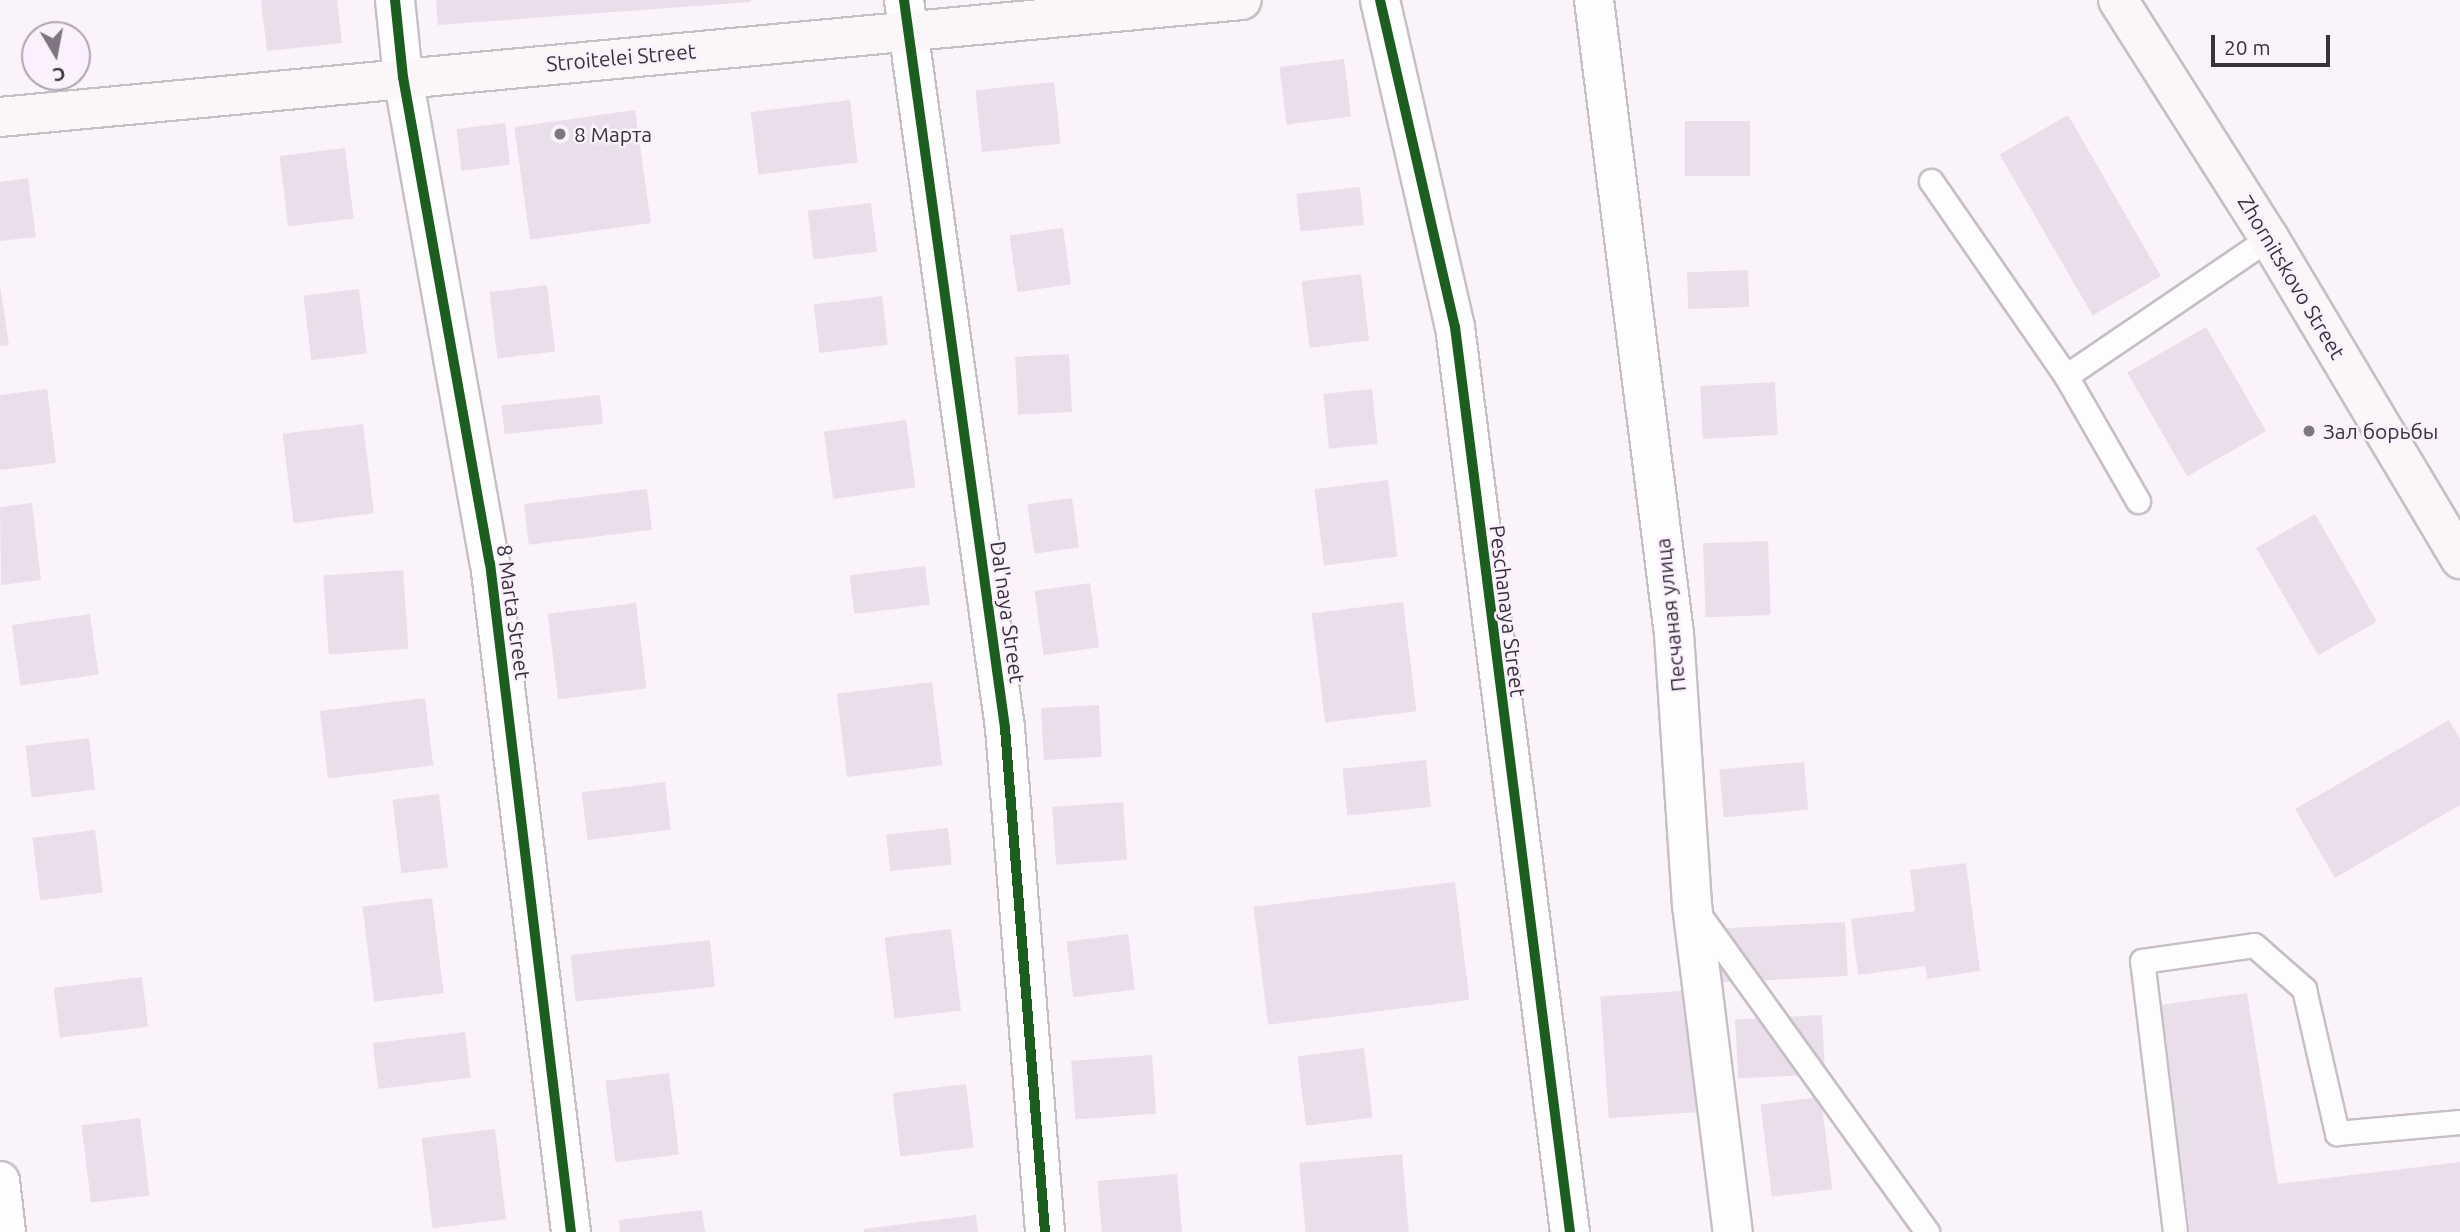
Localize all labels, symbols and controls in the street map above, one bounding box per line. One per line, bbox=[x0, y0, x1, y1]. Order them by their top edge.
north arrow bbox=[21, 21, 91, 91]
scale bar bbox=[2215, 21, 2334, 65]
text: 20 m bbox=[2224, 35, 2271, 59]
street label: Stroitelei Street bbox=[545, 38, 697, 76]
text: С bbox=[51, 63, 67, 87]
place label: 8 Марта bbox=[574, 121, 652, 147]
marker: 8 Марта bbox=[552, 126, 568, 142]
street label: Zhornitskovo Street bbox=[2233, 190, 2351, 364]
place label: Зал борьбы bbox=[2323, 418, 2438, 444]
marker: Зал борьбы bbox=[2301, 423, 2317, 439]
street label: Peschanaya Street bbox=[1485, 524, 1531, 698]
street label: Песчаная улица bbox=[1649, 537, 1691, 693]
street label: Dal'naya Street bbox=[986, 539, 1030, 685]
street label: 8 Marta Street bbox=[492, 543, 536, 681]

